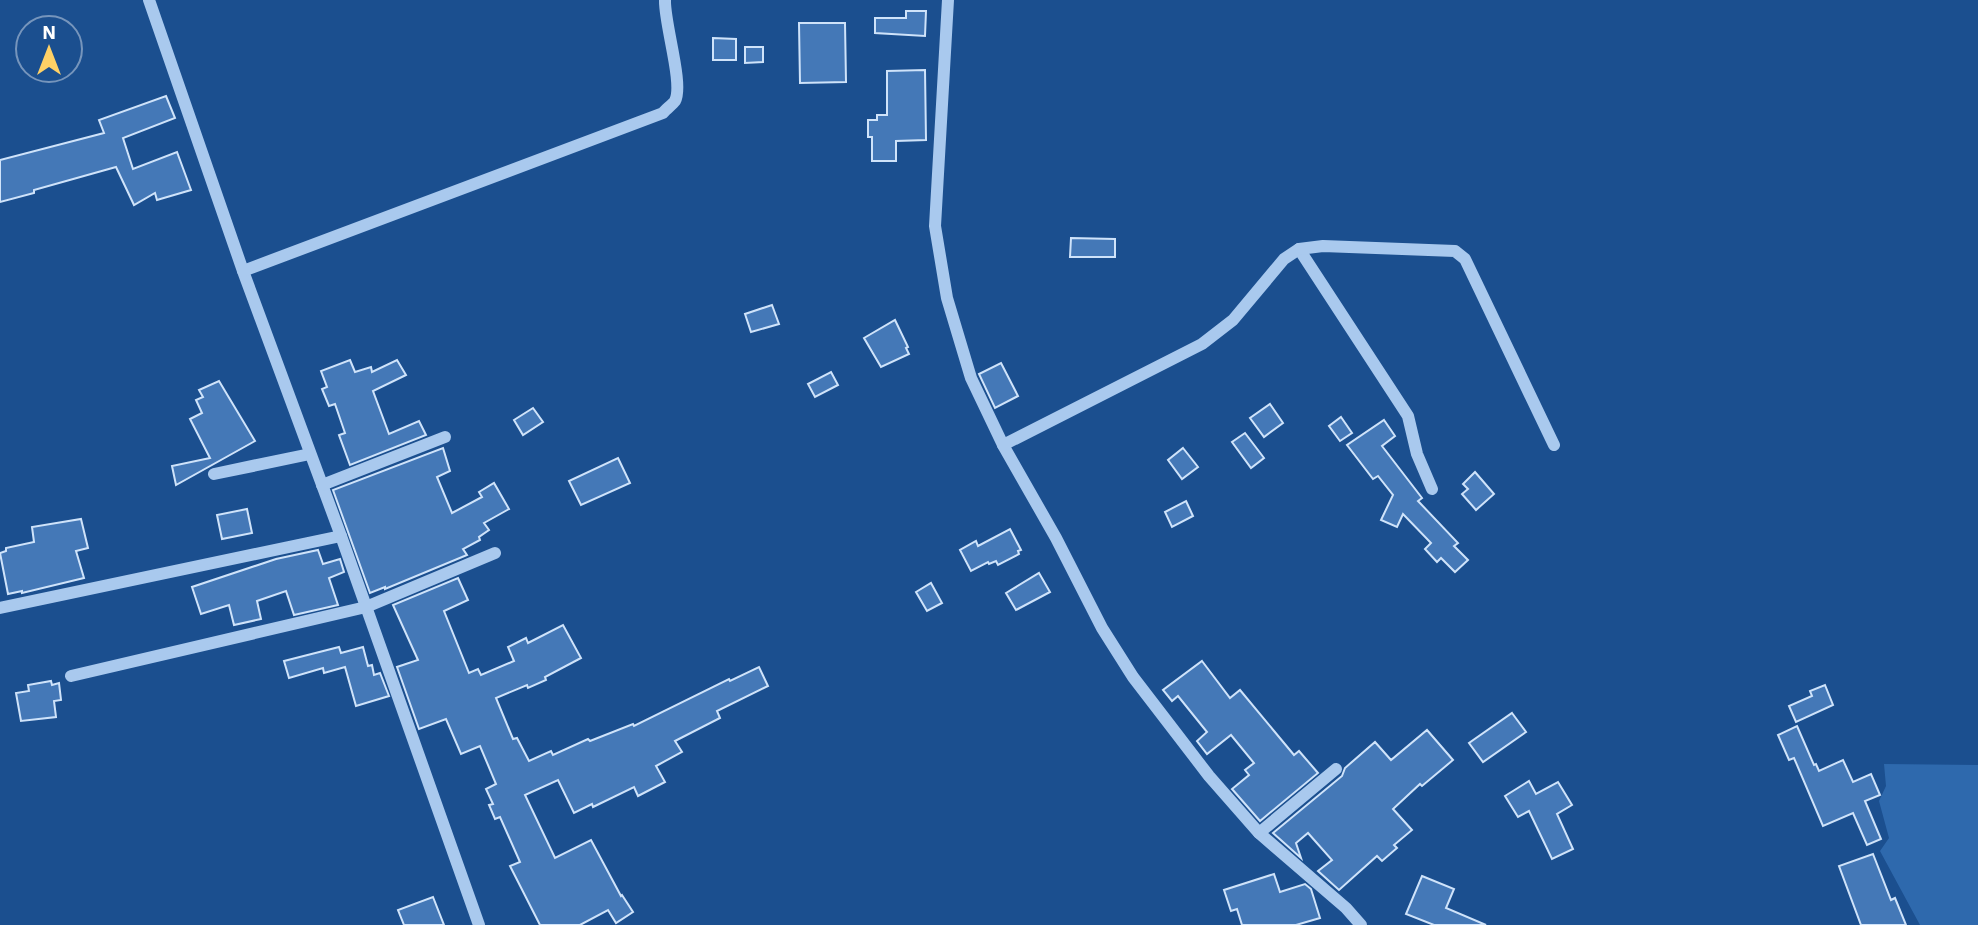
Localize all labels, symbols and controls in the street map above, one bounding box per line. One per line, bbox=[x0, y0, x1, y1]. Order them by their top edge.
north arrow bbox=[14, 14, 84, 84]
text: N bbox=[42, 20, 56, 44]

